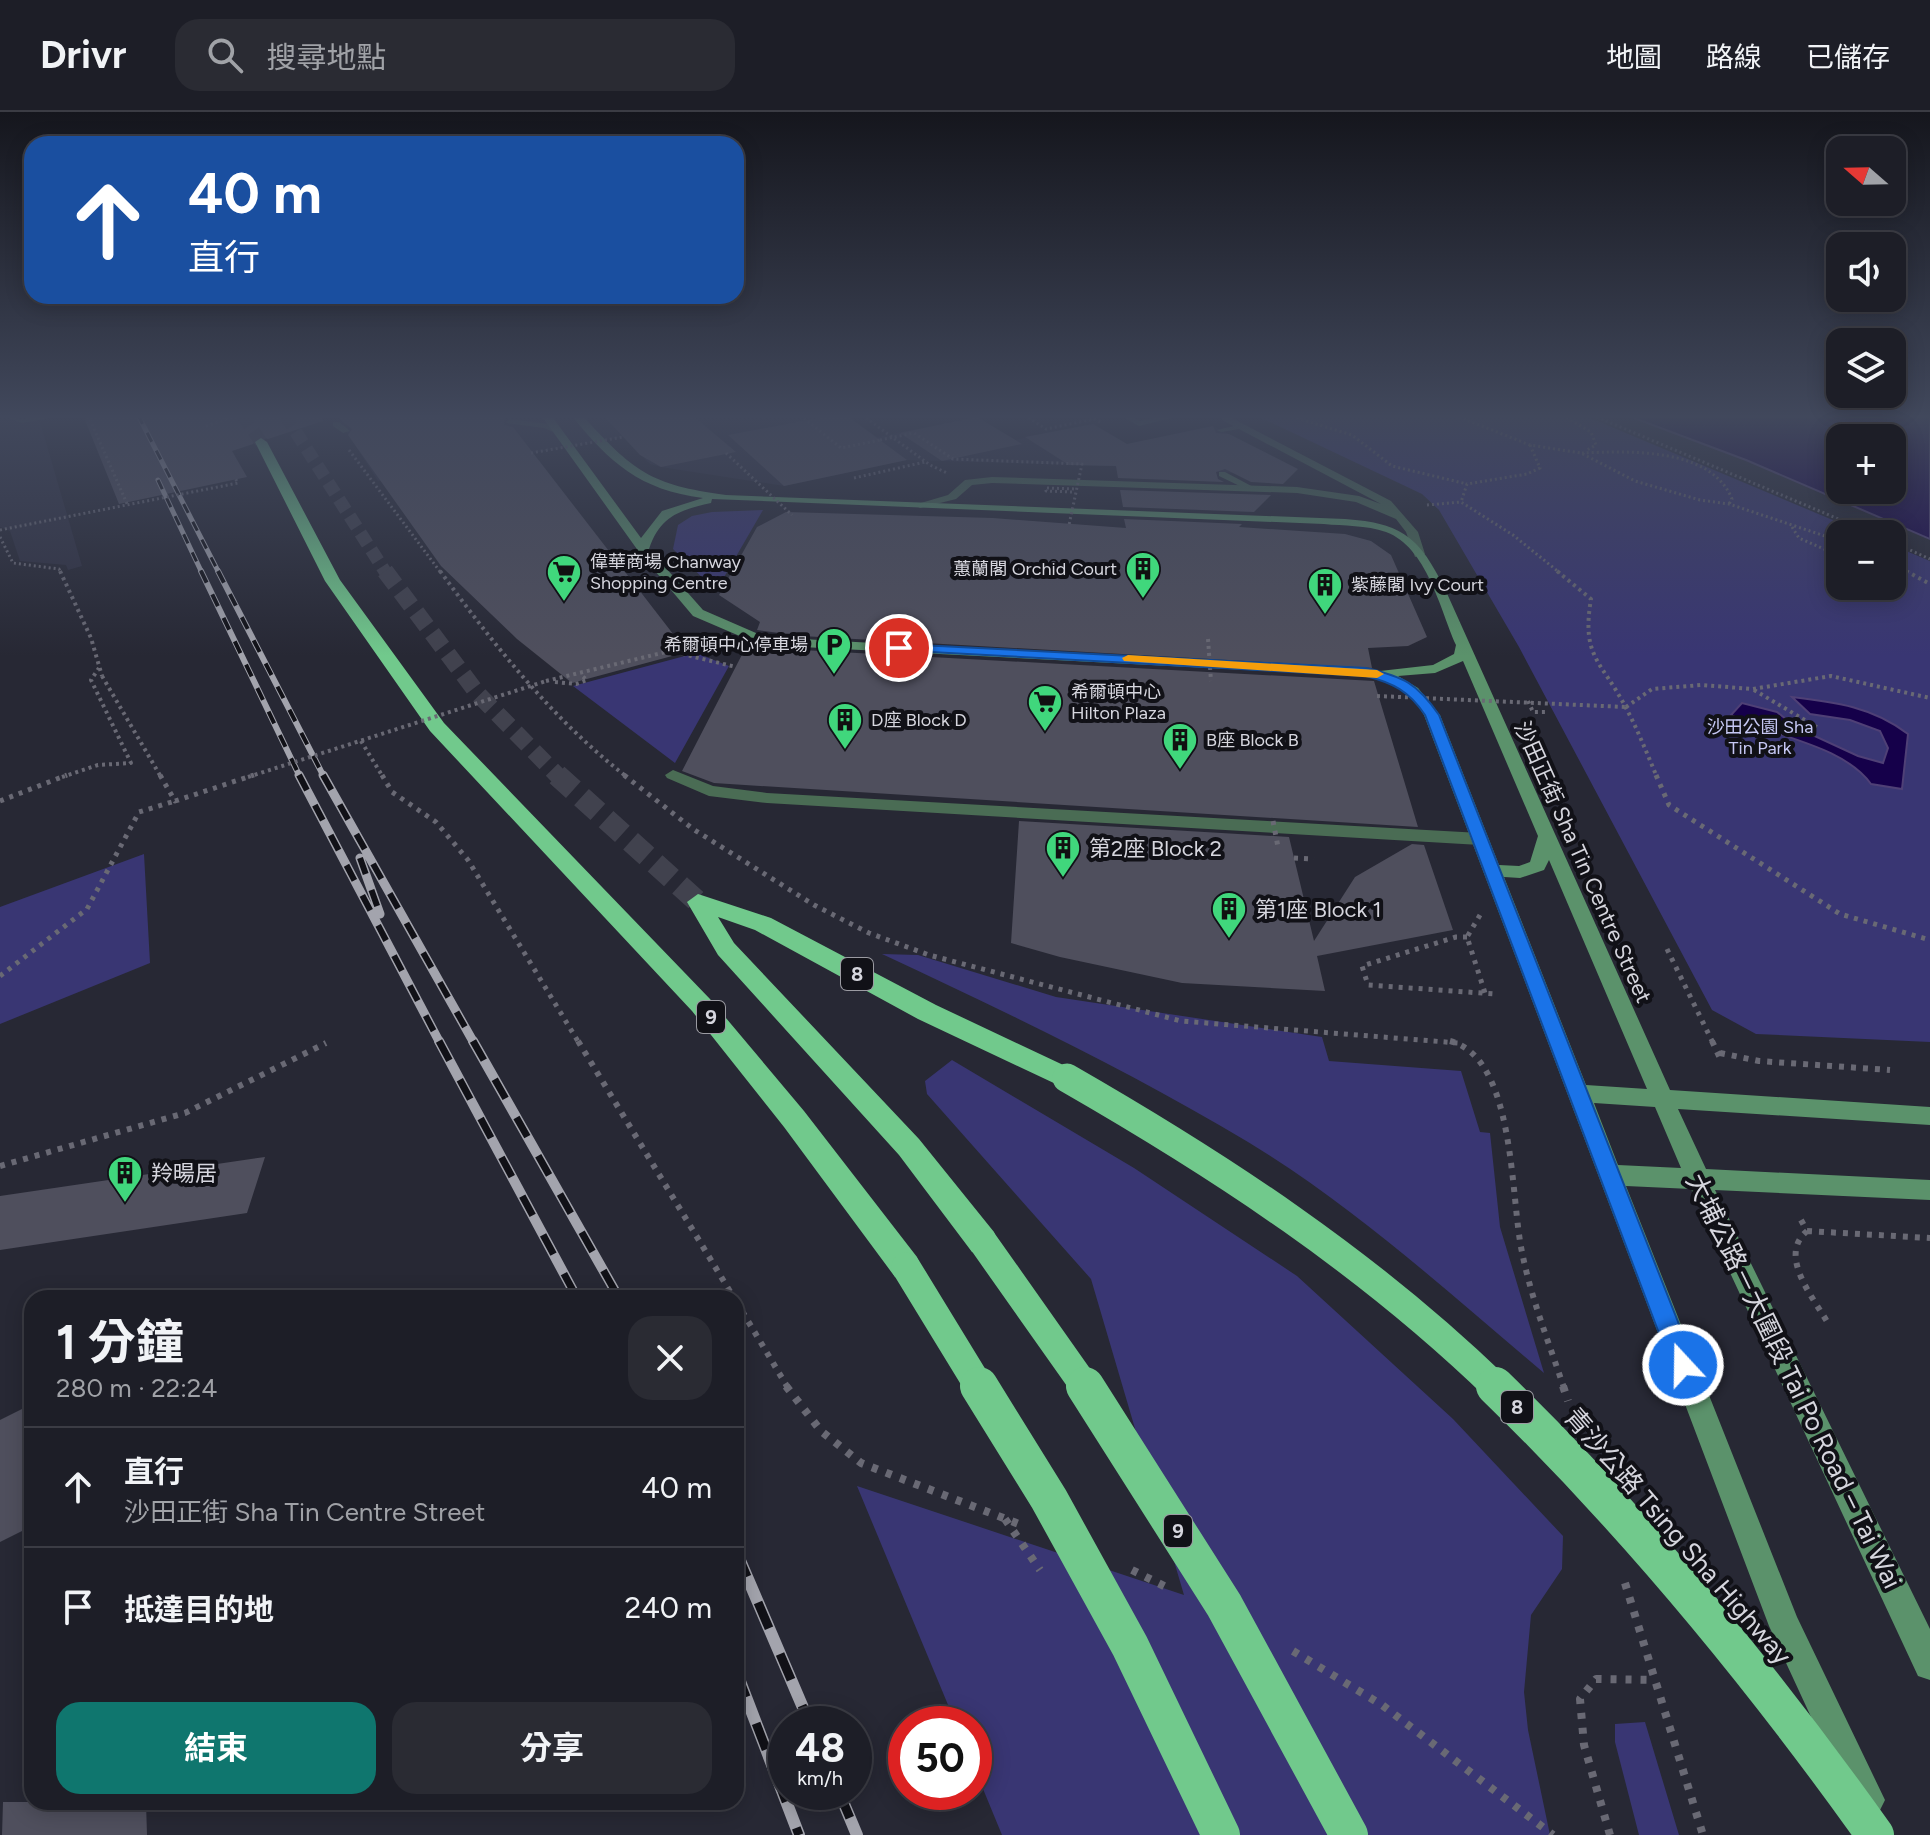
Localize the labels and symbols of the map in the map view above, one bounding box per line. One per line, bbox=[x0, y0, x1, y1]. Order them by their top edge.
north arrow bbox=[1826, 136, 1906, 216]
building icon: 蕙蘭閣 Orchid Court bbox=[1124, 550, 1162, 600]
place label: 偉華商場 Chanway Shopping Centre bbox=[590, 551, 742, 594]
supermarket icon: 偉華商場 Chanway Shopping Centre bbox=[545, 553, 583, 603]
place label: 蕙蘭閣 Orchid Court bbox=[953, 558, 1117, 580]
building icon: 紫藤閣 Ivy Court bbox=[1306, 566, 1344, 616]
place label: 紫藤閣 Ivy Court bbox=[1351, 574, 1484, 596]
pin bbox=[865, 614, 933, 682]
parking icon: 希爾頓中心停車場 bbox=[815, 626, 853, 676]
place label: 希爾頓中心停車場 bbox=[664, 634, 808, 656]
place label: 希爾頓中心 Hilton Plaza bbox=[1071, 681, 1166, 724]
supermarket icon: 希爾頓中心 Hilton Plaza bbox=[1026, 683, 1064, 733]
building icon: D座 Block D bbox=[826, 701, 864, 751]
place label: D座 Block D bbox=[871, 709, 967, 731]
park label: 沙田公園 Sha Tin Park bbox=[1707, 716, 1813, 759]
street label: 沙田正街 Sha Tin Centre Street bbox=[1508, 717, 1658, 1007]
building icon: B座 Block B bbox=[1161, 721, 1199, 771]
place label: B座 Block B bbox=[1206, 729, 1299, 751]
building icon: 第2座 Block 2 bbox=[1044, 829, 1082, 879]
place label: 第2座 Block 2 bbox=[1089, 835, 1222, 862]
building icon: 第1座 Block 1 bbox=[1210, 890, 1248, 940]
place label: 第1座 Block 1 bbox=[1255, 896, 1382, 923]
road number: 8 bbox=[841, 958, 873, 990]
road number: 9 bbox=[697, 1001, 725, 1033]
building icon: 羚暘居 bbox=[106, 1154, 144, 1204]
place label: 羚暘居 bbox=[151, 1160, 217, 1187]
street label: 大埔公路－大圍段 Tai Po Road – Tai Wai bbox=[1679, 1168, 1909, 1594]
position arrow bbox=[1641, 1323, 1725, 1407]
road number: 8 bbox=[1501, 1391, 1533, 1423]
street label: 青沙公路 Tsing Sha Highway bbox=[1558, 1401, 1799, 1671]
road number: 9 bbox=[1164, 1515, 1192, 1547]
speed limit sign: 50 bbox=[888, 1706, 992, 1810]

